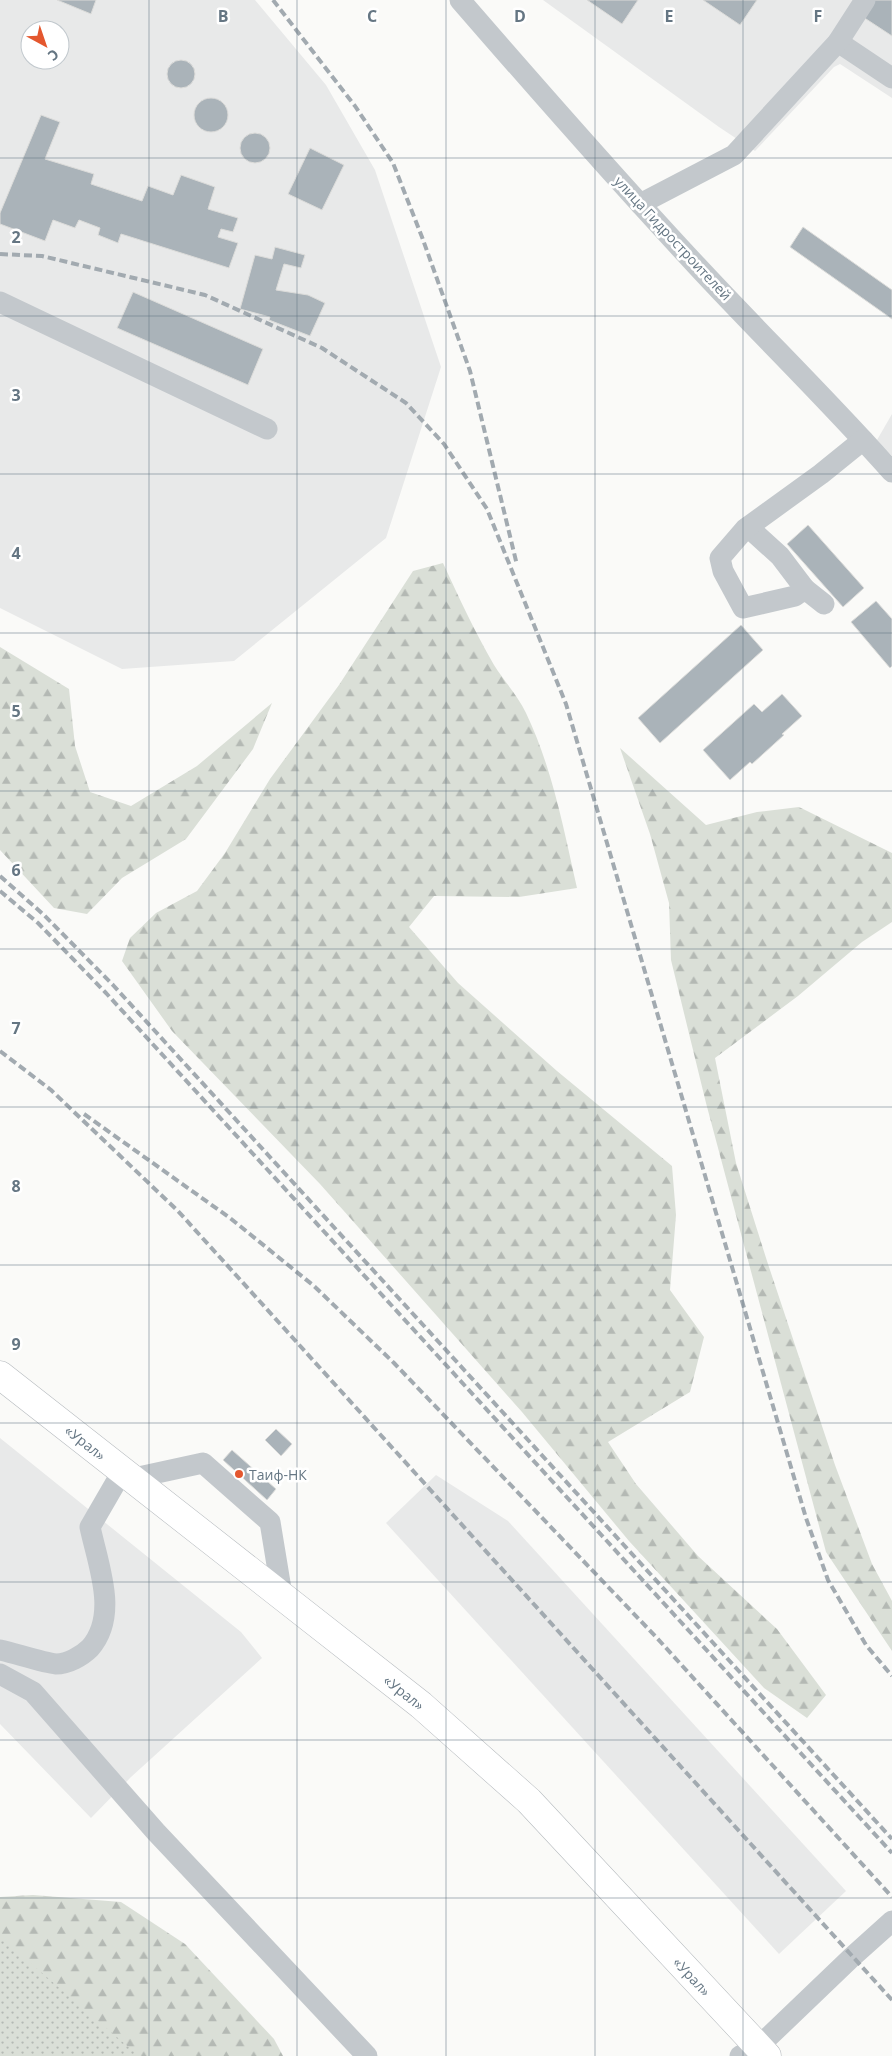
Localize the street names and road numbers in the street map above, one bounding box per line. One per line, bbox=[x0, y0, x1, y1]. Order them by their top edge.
street label: улица Гидростроителей bbox=[610, 172, 736, 304]
street label: «Урал» bbox=[61, 1420, 110, 1464]
street label: «Урал» bbox=[380, 1670, 429, 1714]
street label: «Урал» bbox=[670, 1953, 715, 2000]

